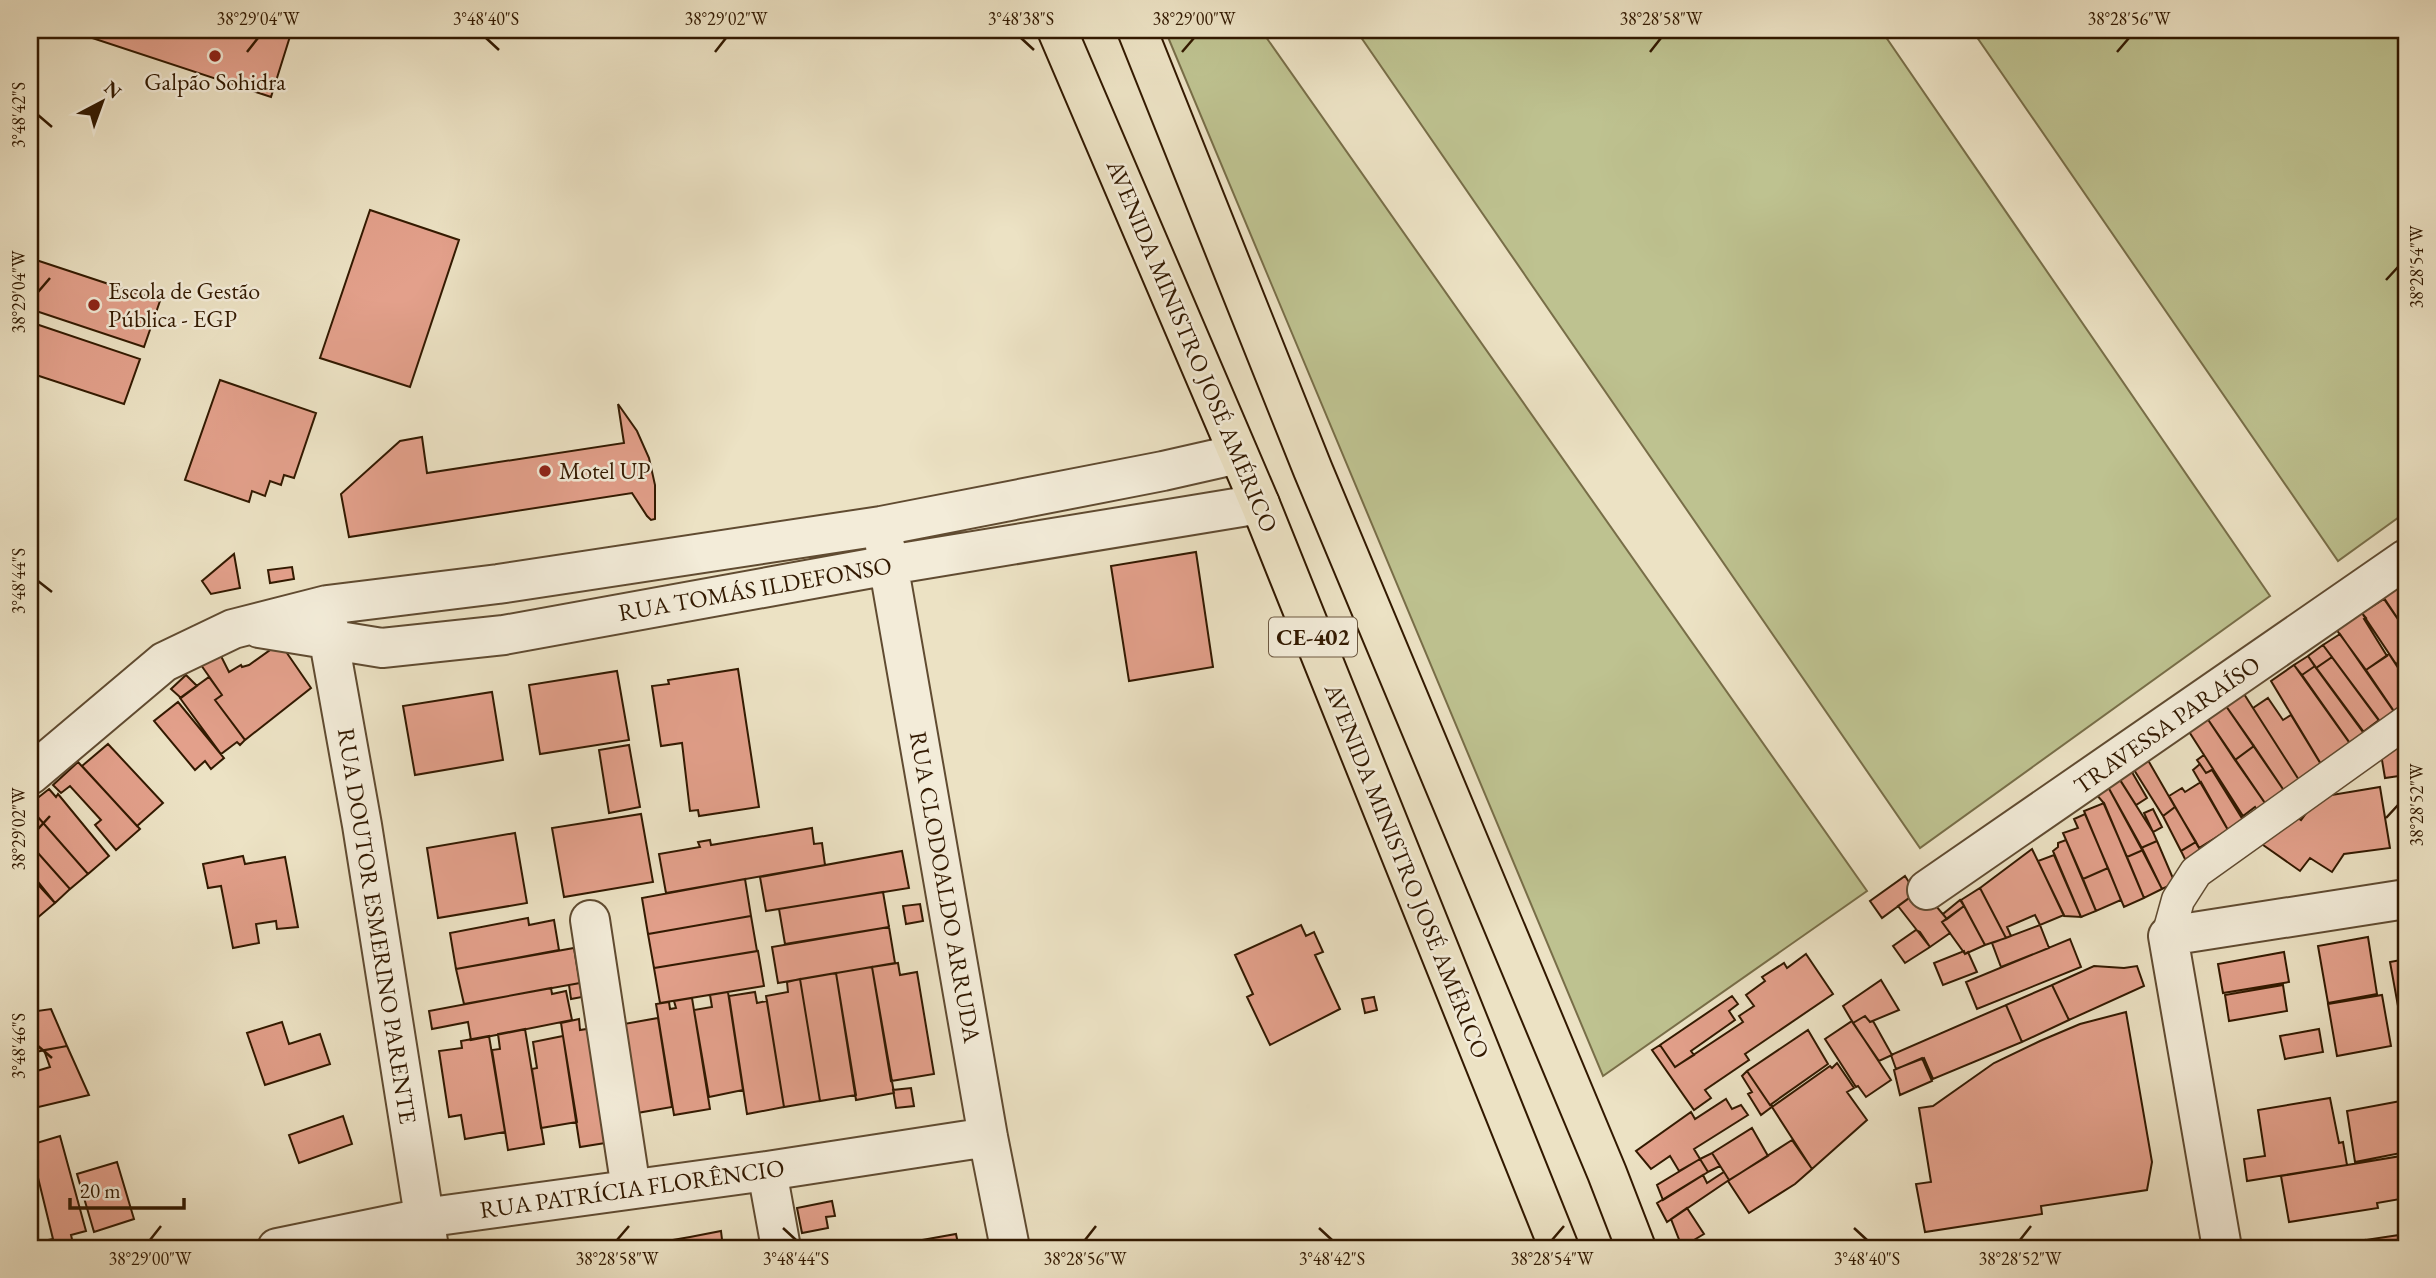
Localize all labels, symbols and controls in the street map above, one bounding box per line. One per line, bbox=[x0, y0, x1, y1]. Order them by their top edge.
text: 38°29'04"W bbox=[216, 7, 300, 30]
text: 3°48'40"S bbox=[453, 7, 519, 30]
text: 38°29'02"W bbox=[684, 7, 768, 30]
text: 3°48'38"S bbox=[988, 7, 1054, 30]
text: 38°29'00"W bbox=[1152, 7, 1236, 30]
text: 38°28'58"W bbox=[1619, 7, 1703, 30]
text: 38°28'56"W bbox=[2087, 7, 2171, 30]
marker: Galpão Sohidra bbox=[207, 48, 223, 64]
north arrow bbox=[66, 66, 136, 136]
place label: Galpão Sohidra bbox=[144, 66, 286, 97]
text: N bbox=[99, 75, 127, 104]
text: 3°48'42"S bbox=[7, 82, 30, 148]
street label: AVENIDA MINISTRO JOSÉ AMÉRICO bbox=[1099, 154, 1285, 537]
text: 38°28'54"W bbox=[2405, 225, 2428, 309]
text: 38°29'04"W bbox=[7, 250, 30, 334]
place label: Escola de Gestão Pública - EGP bbox=[108, 275, 260, 334]
marker: Escola de Gestão Pública - EGP bbox=[86, 297, 102, 313]
place label: Motel UP bbox=[559, 455, 650, 486]
marker: Motel UP bbox=[537, 463, 553, 479]
text: 3°48'44"S bbox=[7, 548, 30, 614]
street label: RUA TOMÁS ILDEFONSO bbox=[616, 549, 894, 628]
road number: CE-402 bbox=[1269, 618, 1357, 656]
street label: TRAVESSA PARAÍSO bbox=[2067, 649, 2266, 801]
street label: AVENIDA MINISTRO JOSÉ AMÉRICO bbox=[1317, 678, 1497, 1063]
street label: RUA DOUTOR ESMERINO PARENTE bbox=[331, 726, 424, 1126]
street label: RUA CLODOALDO ARRUDA bbox=[903, 729, 988, 1045]
text: 38°28'52"W bbox=[2405, 763, 2428, 847]
text: 38°29'02"W bbox=[7, 787, 30, 871]
text: 3°48'46"S bbox=[7, 1013, 30, 1079]
street label: RUA PATRÍCIA FLORÊNCIO bbox=[478, 1152, 786, 1225]
scale bar bbox=[70, 1166, 184, 1210]
text: 20 m bbox=[80, 1177, 121, 1204]
text: 38°29'00"W bbox=[108, 1247, 192, 1270]
text: 38°28'58"W bbox=[575, 1247, 659, 1270]
text: 3°48'44"S bbox=[763, 1247, 829, 1270]
text: 38°28'56"W bbox=[1043, 1247, 1127, 1270]
text: 3°48'42"S bbox=[1299, 1247, 1365, 1270]
text: 38°28'54"W bbox=[1510, 1247, 1594, 1270]
text: 3°48'40"S bbox=[1834, 1247, 1900, 1270]
text: 38°28'52"W bbox=[1978, 1247, 2062, 1270]

